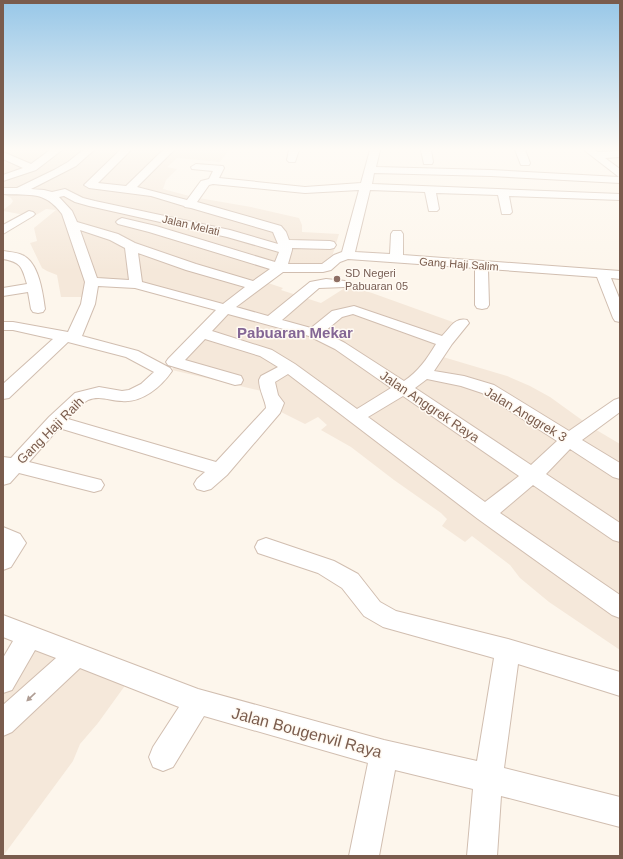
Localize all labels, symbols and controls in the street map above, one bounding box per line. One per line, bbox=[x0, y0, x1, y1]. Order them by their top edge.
street label: Jalan Melati bbox=[161, 213, 221, 237]
street label: Gang Haji Salim bbox=[419, 255, 499, 273]
place label: SD Negeri Pabuaran 05 bbox=[345, 267, 408, 292]
marker: SD Negeri Pabuaran 05 bbox=[332, 274, 342, 284]
district label: Pabuaran Mekar bbox=[237, 324, 353, 341]
street label: Jalan Anggrek Raya bbox=[377, 368, 483, 446]
street label: Jalan Anggrek 3 bbox=[482, 384, 570, 445]
street label: Gang Haji Raih bbox=[14, 394, 87, 467]
one-way arrow bbox=[26, 692, 36, 702]
street label: Jalan Bougenvil Raya bbox=[230, 704, 384, 761]

